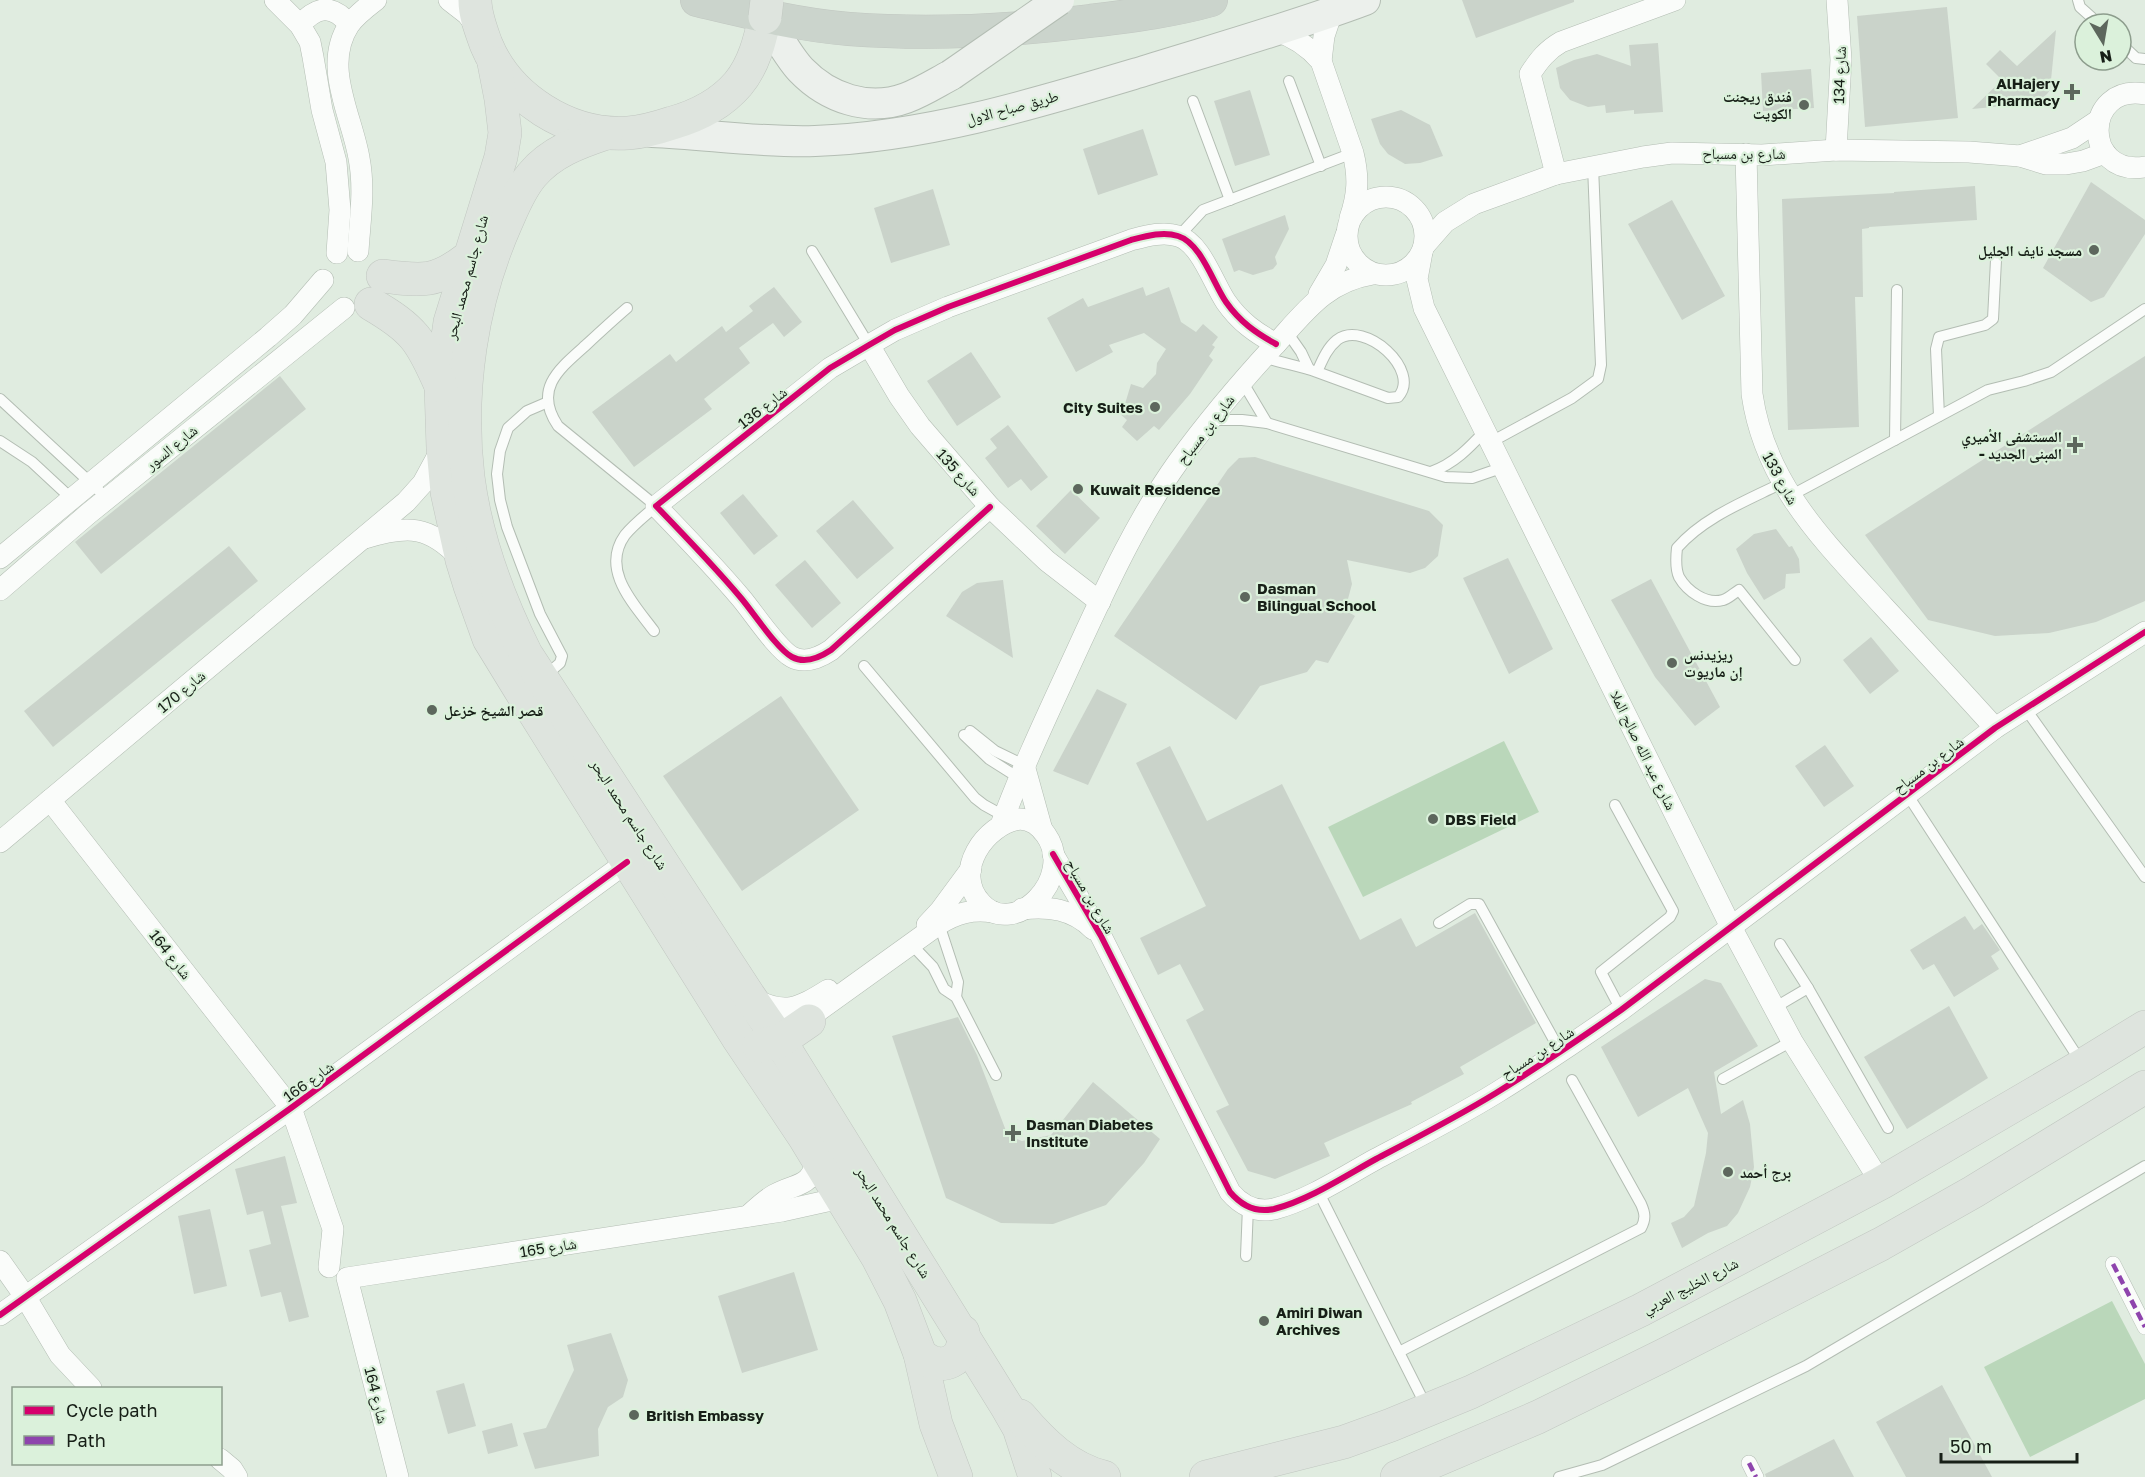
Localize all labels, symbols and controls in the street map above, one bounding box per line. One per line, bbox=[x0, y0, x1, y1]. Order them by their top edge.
north arrow bbox=[2073, 12, 2133, 72]
street label: شارع 134 bbox=[1829, 46, 1851, 104]
text: N bbox=[2098, 46, 2114, 68]
place label: AlHajery Pharmacy bbox=[1987, 74, 2060, 109]
marker: AlHajery Pharmacy bbox=[2065, 85, 2079, 99]
street label: طريق صباح الاول bbox=[964, 86, 1061, 130]
place label: فندق ريجنت الكويت bbox=[1723, 87, 1792, 122]
marker: فندق ريجنت الكويت bbox=[1797, 98, 1811, 112]
street label: شارع بن مسباح bbox=[1702, 144, 1786, 164]
street label: شارع جاسم محمد البحر bbox=[440, 213, 493, 343]
place label: مسجد نايف الجليل bbox=[1978, 241, 2082, 260]
marker: مسجد نايف الجليل bbox=[2087, 243, 2101, 257]
street label: شارع 136 bbox=[734, 382, 791, 433]
street label: شارع بن مسباح bbox=[1172, 390, 1239, 469]
place label: City Suites bbox=[1063, 398, 1143, 416]
marker: City Suites bbox=[1148, 400, 1162, 414]
street label: شارع السور bbox=[141, 420, 202, 476]
place label: المستشفى الأميري - المبنى الجديد bbox=[1961, 427, 2062, 463]
marker: المستشفى الأميري - المبنى الجديد bbox=[2066, 436, 2084, 454]
street label: شارع 135 bbox=[932, 445, 985, 501]
street label: شارع 133 bbox=[1758, 449, 1803, 508]
place label: Kuwait Residence bbox=[1090, 480, 1221, 498]
marker: Kuwait Residence bbox=[1071, 482, 1085, 496]
place label: Dasman Bilingual School bbox=[1257, 579, 1376, 614]
marker: Dasman Bilingual School bbox=[1238, 590, 1252, 604]
place label: ريزيدنس إن ماريوت bbox=[1684, 645, 1743, 681]
marker: ريزيدنس إن ماريوت bbox=[1665, 656, 1679, 670]
street label: شارع 170 bbox=[153, 666, 210, 718]
street label: شارع عبد الله صالح الملا bbox=[1605, 687, 1681, 814]
place label: قصر الشيخ خزعل bbox=[444, 701, 543, 721]
marker: قصر الشيخ خزعل bbox=[425, 703, 439, 717]
street label: شارع بن مسباح bbox=[1889, 732, 1968, 798]
street label: شارع جاسم محمد البحر bbox=[585, 754, 673, 874]
place label: DBS Field bbox=[1445, 810, 1516, 828]
marker: DBS Field bbox=[1426, 812, 1440, 826]
street label: شارع بن مسباح bbox=[1061, 855, 1120, 938]
street label: شارع 164 bbox=[145, 926, 196, 984]
street label: شارع بن مسباح bbox=[1497, 1022, 1578, 1084]
street label: شارع 166 bbox=[279, 1057, 338, 1107]
place label: Dasman Diabetes Institute bbox=[1026, 1115, 1153, 1150]
marker: Dasman Diabetes Institute bbox=[1004, 1124, 1022, 1142]
street label: شارع جاسم محمد البحر bbox=[850, 1162, 936, 1282]
place label: برج أحمد bbox=[1740, 1163, 1791, 1182]
marker: برج أحمد bbox=[1721, 1165, 1735, 1179]
street label: شارع 165 bbox=[518, 1234, 578, 1262]
street label: شارع الخليج العربي bbox=[1639, 1253, 1743, 1320]
place label: Amiri Diwan Archives bbox=[1276, 1303, 1362, 1338]
marker: Amiri Diwan Archives bbox=[1257, 1314, 1271, 1328]
street label: شارع 164 bbox=[359, 1365, 393, 1426]
legend bbox=[12, 1387, 222, 1465]
text: Cycle path bbox=[66, 1399, 158, 1421]
place label: British Embassy bbox=[646, 1406, 764, 1424]
marker: British Embassy bbox=[627, 1408, 641, 1422]
scale bar bbox=[1941, 1426, 2078, 1464]
text: Path bbox=[66, 1429, 106, 1451]
text: 50 m bbox=[1950, 1435, 1992, 1457]

